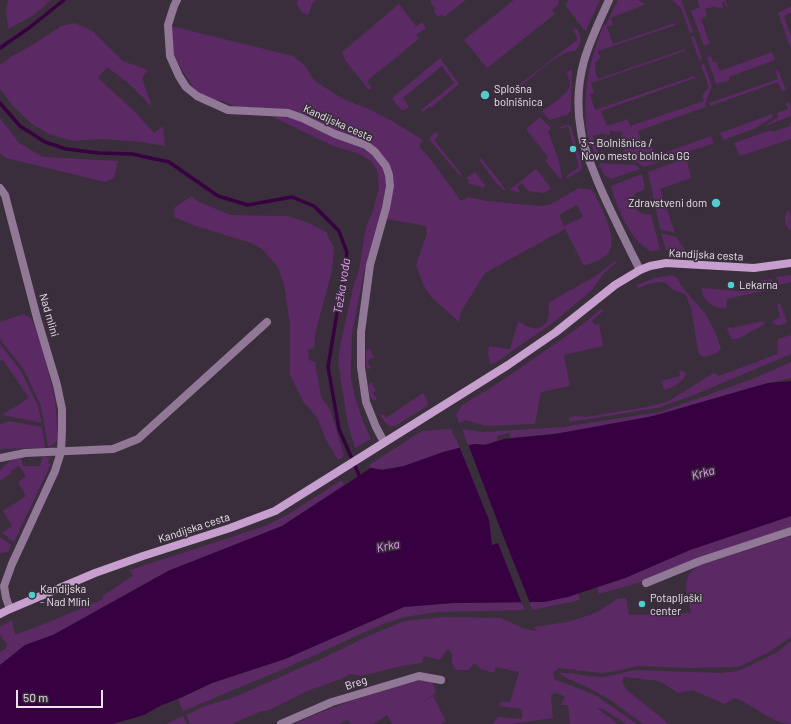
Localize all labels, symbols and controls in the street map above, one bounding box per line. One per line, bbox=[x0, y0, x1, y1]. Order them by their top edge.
place label: Splošna bolnišnica bbox=[494, 82, 543, 108]
marker: Splošna bolnišnica bbox=[479, 89, 491, 101]
street label: Kandijska cesta bbox=[301, 102, 375, 144]
place label: 3 ~ Bolnišnica / Novo mesto bolnica GG bbox=[581, 136, 690, 162]
marker: 3 ~ Bolnišnica / Novo mesto bolnica GG bbox=[568, 144, 578, 154]
place label: Zdravstveni dom bbox=[628, 196, 707, 210]
marker: Zdravstveni dom bbox=[710, 197, 722, 209]
street label: Kandijska cesta bbox=[668, 246, 744, 264]
water label: Težka voda bbox=[331, 257, 353, 315]
place label: Lekarna bbox=[739, 278, 778, 292]
marker: Lekarna bbox=[726, 280, 736, 290]
street label: Nad mlini bbox=[37, 292, 61, 338]
water label: Krka bbox=[690, 463, 716, 483]
street label: Kandijska cesta bbox=[156, 510, 232, 546]
water label: Krka bbox=[375, 537, 401, 555]
place label: Kandijska - Nad Mlini bbox=[40, 582, 90, 608]
marker: Kandijska - Nad Mlini bbox=[27, 590, 37, 600]
place label: Potapljaški center bbox=[650, 591, 702, 617]
marker: Potapljaški center bbox=[637, 599, 647, 609]
street label: Breg bbox=[343, 673, 369, 693]
scale bar bbox=[18, 682, 105, 708]
text: 50 m bbox=[23, 690, 48, 704]

